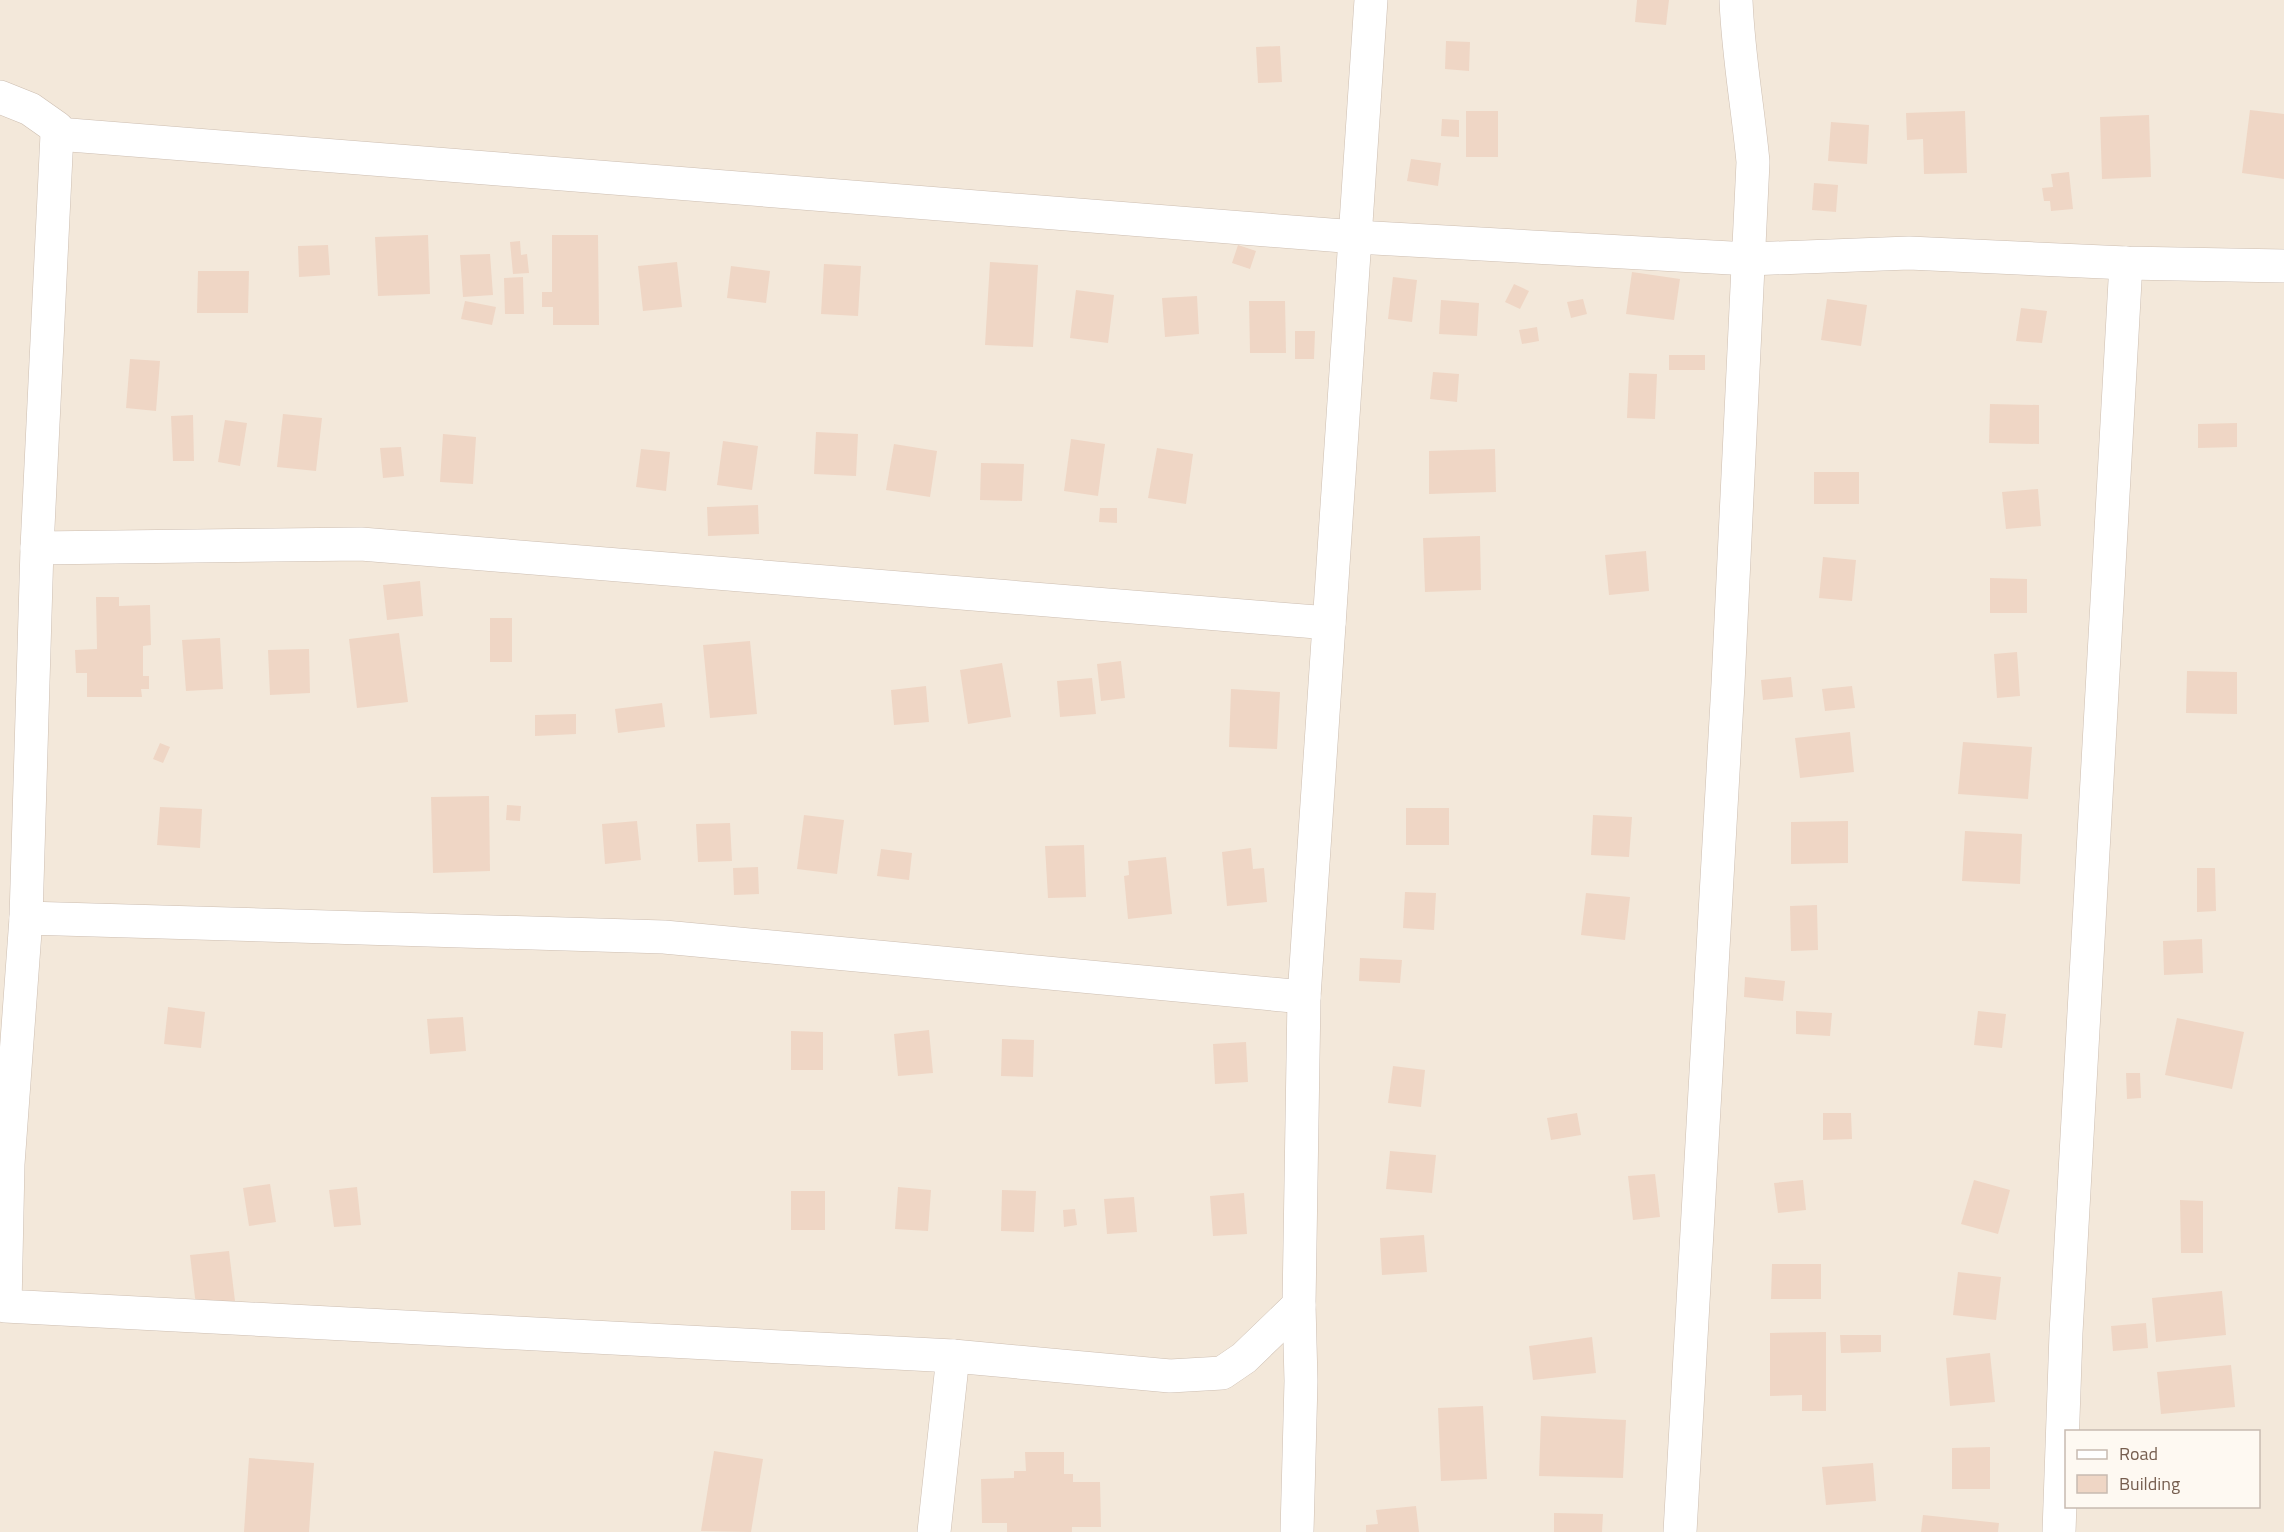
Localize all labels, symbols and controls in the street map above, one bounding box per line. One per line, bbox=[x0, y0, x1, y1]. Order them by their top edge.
legend bbox=[2065, 1430, 2260, 1508]
text: Road bbox=[2119, 1440, 2158, 1467]
text: Building bbox=[2119, 1470, 2180, 1497]

